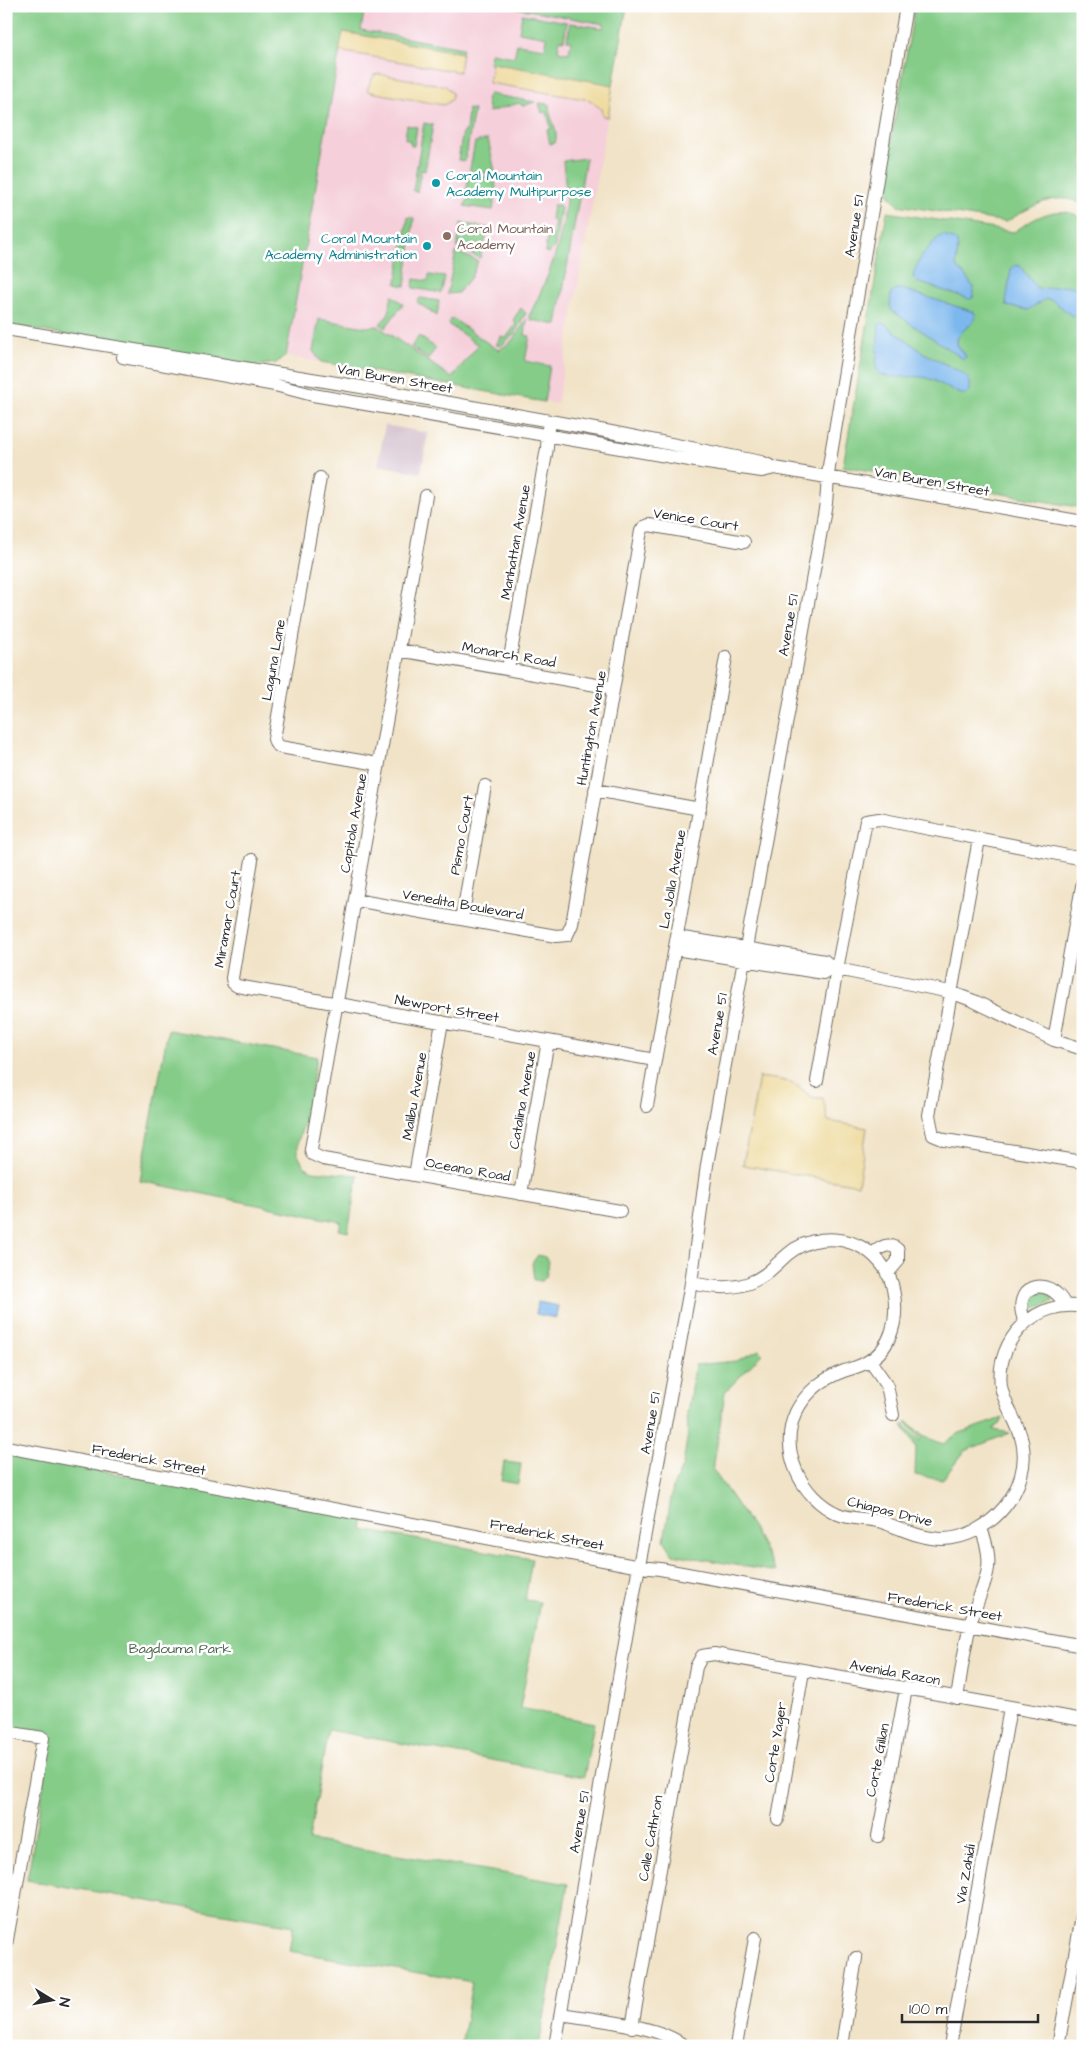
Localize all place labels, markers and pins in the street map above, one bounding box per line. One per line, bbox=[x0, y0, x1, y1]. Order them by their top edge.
place label: Coral Mountain Academy Multipurpose bbox=[446, 166, 592, 202]
marker: Coral Mountain Academy Multipurpose bbox=[430, 177, 442, 189]
place label: Coral Mountain Academy bbox=[457, 219, 553, 255]
place label: Coral Mountain Academy Administration bbox=[265, 229, 417, 265]
marker: Coral Mountain Academy bbox=[441, 230, 453, 242]
marker: Coral Mountain Academy Administration bbox=[421, 240, 433, 252]

